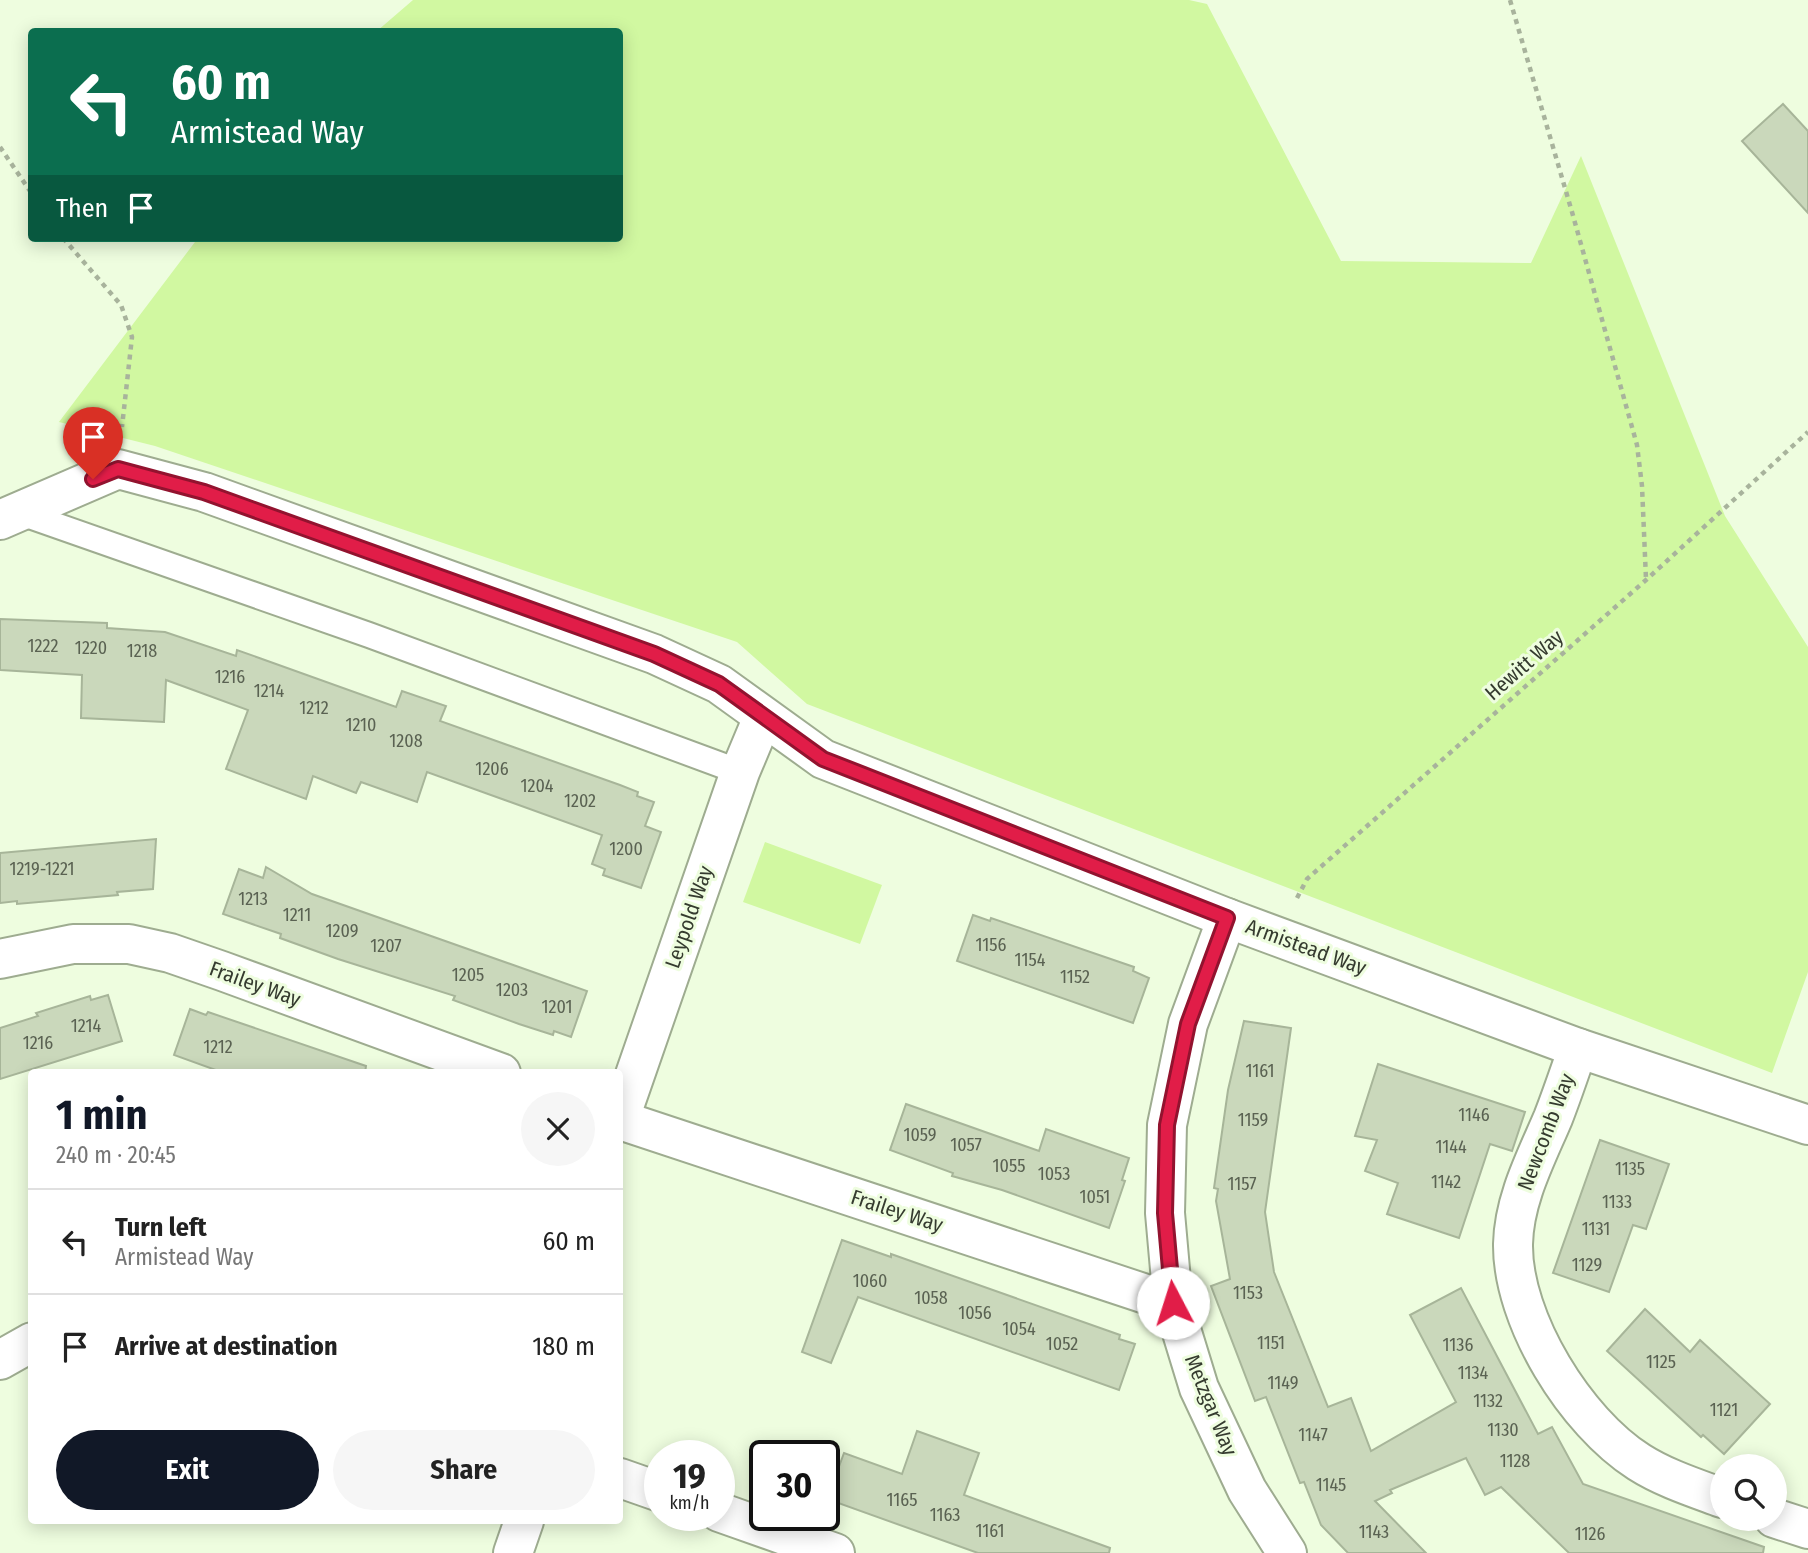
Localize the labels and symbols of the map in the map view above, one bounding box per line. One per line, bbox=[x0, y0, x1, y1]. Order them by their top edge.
pin bbox=[63, 407, 123, 479]
street label: Hewitt Way bbox=[1480, 624, 1569, 706]
house number: 1222 bbox=[28, 635, 58, 657]
house number: 1220 bbox=[75, 637, 107, 659]
house number: 1218 bbox=[127, 640, 157, 662]
house number: 1216 bbox=[215, 666, 245, 688]
house number: 1214 bbox=[254, 680, 284, 702]
house number: 1212 bbox=[299, 697, 329, 719]
house number: 1210 bbox=[346, 714, 376, 736]
house number: 1208 bbox=[389, 730, 423, 752]
house number: 1206 bbox=[475, 758, 509, 780]
house number: 1204 bbox=[520, 775, 554, 797]
house number: 1202 bbox=[564, 790, 596, 812]
house number: 1200 bbox=[609, 838, 643, 860]
house number: 1219-1221 bbox=[9, 858, 75, 880]
street label: Leypold Way bbox=[659, 862, 719, 972]
house number: 1213 bbox=[238, 888, 268, 910]
house number: 1211 bbox=[283, 904, 311, 926]
street label: Armistead Way bbox=[1242, 913, 1370, 981]
house number: 1209 bbox=[326, 920, 358, 942]
house number: 1156 bbox=[976, 934, 1007, 956]
house number: 1207 bbox=[370, 935, 402, 957]
house number: 1154 bbox=[1015, 949, 1046, 971]
street label: Frailey Way bbox=[206, 956, 305, 1013]
house number: 1205 bbox=[452, 964, 484, 986]
house number: 1152 bbox=[1060, 966, 1090, 988]
house number: 1203 bbox=[496, 979, 528, 1001]
house number: 1201 bbox=[542, 996, 572, 1018]
house number: 1214 bbox=[71, 1015, 101, 1037]
house number: 1216 bbox=[23, 1032, 53, 1054]
house number: 1212 bbox=[203, 1036, 233, 1058]
house number: 1161 bbox=[1246, 1060, 1274, 1082]
street label: Newcomb Way bbox=[1512, 1069, 1580, 1194]
house number: 1146 bbox=[1458, 1104, 1490, 1126]
house number: 1159 bbox=[1238, 1109, 1268, 1131]
house number: 1059 bbox=[903, 1124, 937, 1146]
house number: 1057 bbox=[950, 1134, 982, 1156]
house number: 1144 bbox=[1435, 1136, 1467, 1158]
house number: 1055 bbox=[993, 1155, 1025, 1177]
house number: 1135 bbox=[1615, 1158, 1645, 1180]
house number: 1053 bbox=[1038, 1163, 1070, 1185]
house number: 1142 bbox=[1431, 1171, 1461, 1193]
house number: 1157 bbox=[1228, 1173, 1256, 1195]
street label: Frailey Way bbox=[848, 1184, 947, 1238]
house number: 1051 bbox=[1080, 1186, 1110, 1208]
house number: 1133 bbox=[1602, 1191, 1632, 1213]
house number: 1131 bbox=[1582, 1218, 1610, 1240]
house number: 1129 bbox=[1572, 1254, 1602, 1276]
position arrow bbox=[1136, 1266, 1210, 1340]
house number: 1060 bbox=[853, 1270, 887, 1292]
house number: 1153 bbox=[1233, 1282, 1263, 1304]
house number: 1058 bbox=[914, 1287, 948, 1309]
house number: 1056 bbox=[958, 1302, 992, 1324]
house number: 1054 bbox=[1002, 1318, 1036, 1340]
house number: 1151 bbox=[1257, 1332, 1285, 1354]
house number: 1052 bbox=[1046, 1333, 1078, 1355]
house number: 1136 bbox=[1443, 1334, 1473, 1356]
street label: Metzgar Way bbox=[1179, 1351, 1243, 1460]
house number: 1125 bbox=[1646, 1351, 1676, 1373]
house number: 1134 bbox=[1458, 1362, 1489, 1384]
house number: 1149 bbox=[1268, 1372, 1298, 1394]
house number: 1132 bbox=[1473, 1390, 1503, 1412]
house number: 1121 bbox=[1710, 1399, 1738, 1421]
house number: 1130 bbox=[1487, 1419, 1519, 1441]
house number: 1147 bbox=[1298, 1424, 1328, 1446]
speed limit sign: 30 bbox=[749, 1440, 840, 1531]
house number: 1128 bbox=[1500, 1450, 1530, 1472]
house number: 1145 bbox=[1316, 1474, 1346, 1496]
house number: 1165 bbox=[887, 1489, 917, 1511]
house number: 1163 bbox=[930, 1504, 960, 1526]
house number: 1161 bbox=[976, 1520, 1004, 1542]
house number: 1143 bbox=[1359, 1521, 1389, 1543]
house number: 1126 bbox=[1575, 1523, 1605, 1545]

